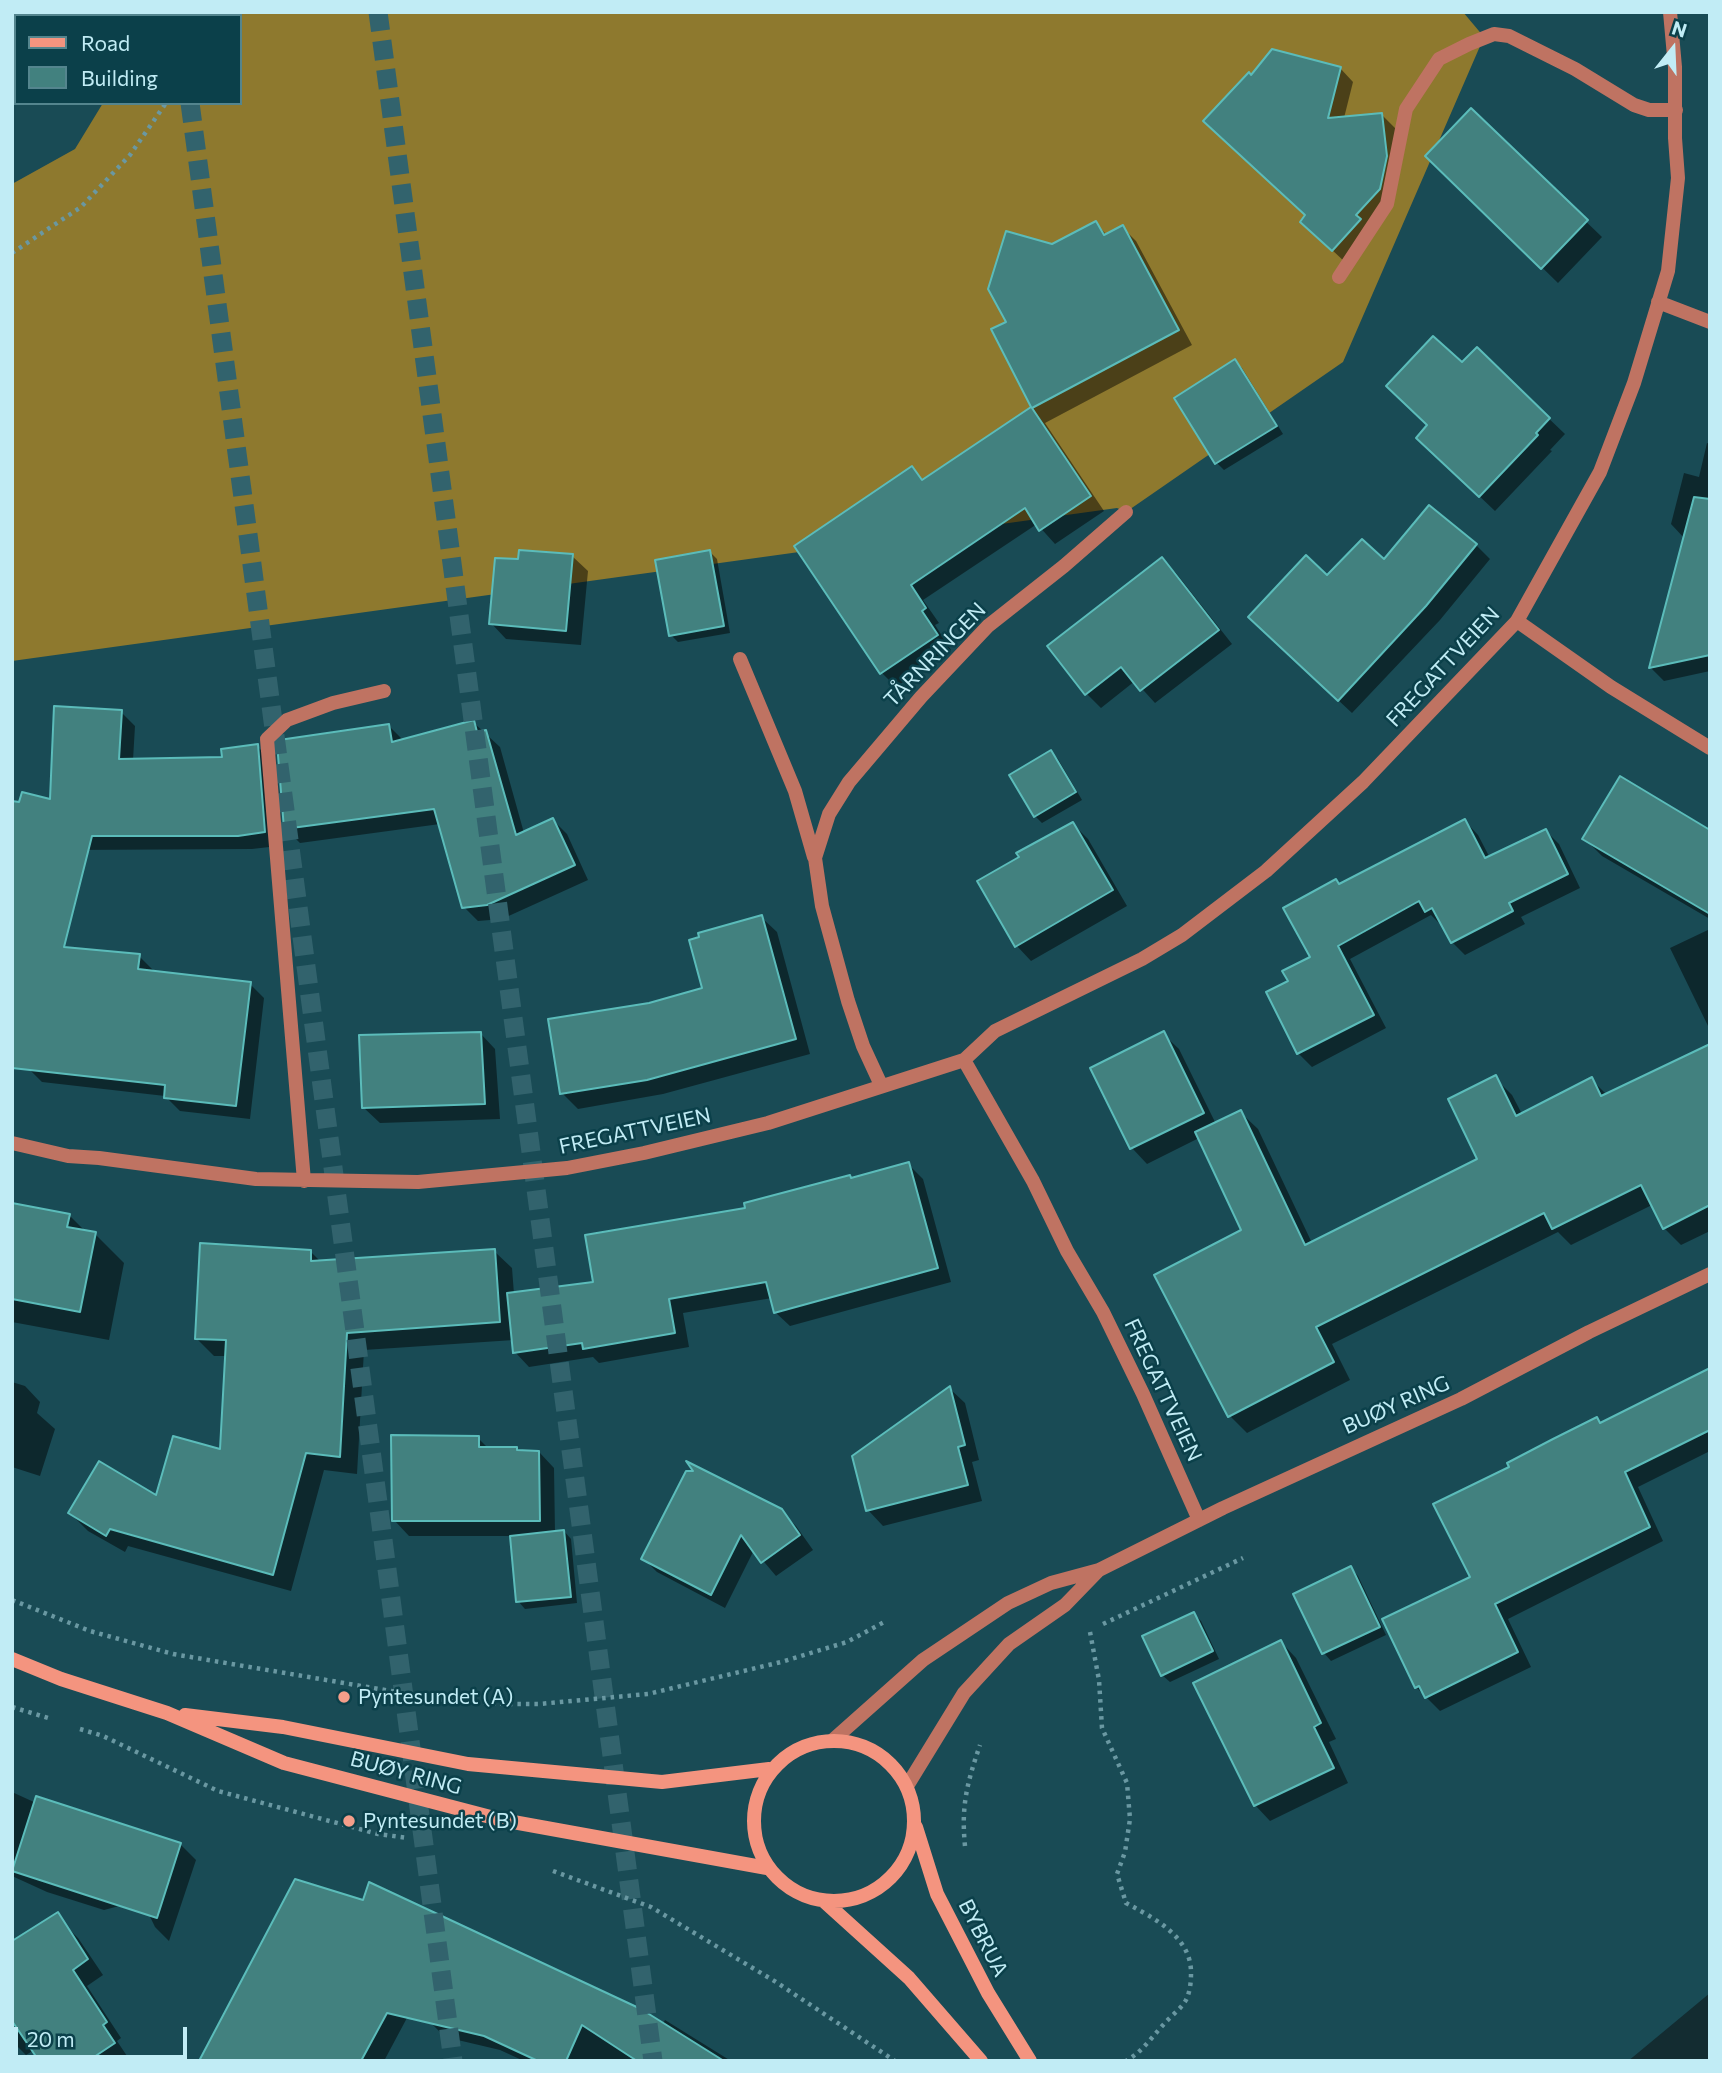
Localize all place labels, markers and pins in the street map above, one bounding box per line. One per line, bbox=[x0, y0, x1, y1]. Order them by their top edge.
place label: Pyntesundet (A) bbox=[358, 1684, 513, 1710]
marker: Pyntesundet (A) bbox=[336, 1689, 352, 1705]
place label: Pyntesundet (B) bbox=[363, 1808, 517, 1834]
marker: Pyntesundet (B) bbox=[341, 1813, 357, 1829]

